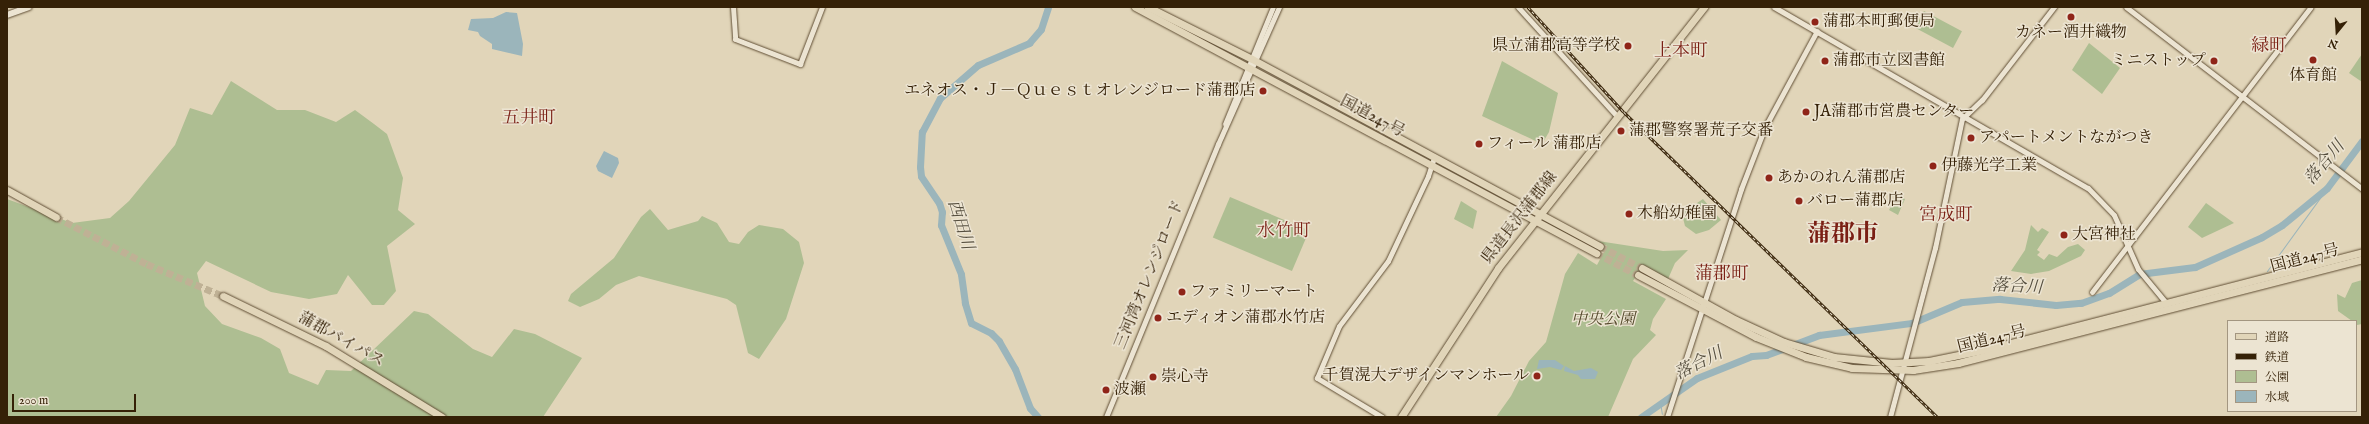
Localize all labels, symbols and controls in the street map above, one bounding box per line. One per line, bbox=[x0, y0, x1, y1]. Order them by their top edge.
place label: 蒲郡本町郵便局 bbox=[1823, 12, 1935, 32]
marker: カネー酒井織物 bbox=[2066, 12, 2076, 22]
north arrow bbox=[2317, 12, 2357, 52]
marker: 蒲郡本町郵便局 bbox=[1810, 17, 1820, 27]
place label: カネー酒井織物 bbox=[2015, 23, 2127, 43]
text: N bbox=[2327, 35, 2340, 52]
place label: 県立蒲郡高等学校 bbox=[1492, 36, 1620, 56]
district label: 緑町 bbox=[2251, 36, 2287, 58]
marker: 県立蒲郡高等学校 bbox=[1623, 41, 1633, 51]
district label: 上本町 bbox=[1654, 41, 1708, 63]
place label: 蒲郡市立図書館 bbox=[1833, 51, 1945, 71]
place label: ミニストップ bbox=[2110, 51, 2206, 71]
marker: 体育館 bbox=[2308, 55, 2318, 65]
marker: 蒲郡市立図書館 bbox=[1820, 56, 1830, 66]
marker: ミニストップ bbox=[2209, 56, 2219, 66]
place label: 体育館 bbox=[2289, 66, 2337, 86]
place label: エネオス・Ｊ－Ｑｕｅｓｔオレンジロード蒲郡店 bbox=[903, 81, 1255, 101]
marker: エネオス・Ｊ－Ｑｕｅｓｔオレンジロード蒲郡店 bbox=[1258, 86, 1268, 96]
street label: 国道247号 bbox=[1336, 92, 1408, 142]
place label: JA蒲郡市営農センター bbox=[1814, 102, 1975, 122]
marker: JA蒲郡市営農センター bbox=[1801, 107, 1811, 117]
district label: 五井町 bbox=[502, 108, 556, 130]
place label: 蒲郡警察署荒子交番 bbox=[1629, 121, 1773, 141]
marker: 蒲郡警察署荒子交番 bbox=[1616, 126, 1626, 136]
place label: アパートメントながつき bbox=[1979, 128, 2155, 148]
marker: アパートメントながつき bbox=[1966, 133, 1976, 143]
place label: フィール 蒲郡店 bbox=[1487, 134, 1602, 154]
water label: 落合川 bbox=[2301, 137, 2349, 189]
marker: フィール 蒲郡店 bbox=[1474, 139, 1484, 149]
place label: 伊藤光学工業 bbox=[1941, 156, 2037, 176]
marker: 伊藤光学工業 bbox=[1928, 161, 1938, 171]
street label: 県道長沢蒲郡線 bbox=[1478, 168, 1562, 268]
place label: あかのれん蒲郡店 bbox=[1777, 168, 1905, 188]
marker: あかのれん蒲郡店 bbox=[1764, 173, 1774, 183]
place label: バロー蒲郡店 bbox=[1807, 191, 1903, 211]
marker: バロー蒲郡店 bbox=[1794, 196, 1804, 206]
street label: 三河湾オレンジロード bbox=[1111, 197, 1189, 353]
water label: 西田川 bbox=[943, 198, 977, 252]
place label: 木船幼稚園 bbox=[1637, 204, 1717, 224]
district label: 宮成町 bbox=[1919, 205, 1973, 227]
marker: 木船幼稚園 bbox=[1624, 209, 1634, 219]
district label: 水竹町 bbox=[1257, 221, 1311, 243]
district label: 蒲郡市 bbox=[1807, 221, 1879, 249]
place label: 大宮神社 bbox=[2072, 225, 2136, 245]
marker: 大宮神社 bbox=[2059, 230, 2069, 240]
street label: 国道247号 bbox=[2269, 241, 2341, 277]
district label: 蒲郡町 bbox=[1695, 264, 1749, 286]
water label: 落合川 bbox=[1991, 275, 2043, 299]
place label: ファミリーマート bbox=[1190, 282, 1318, 302]
marker: ファミリーマート bbox=[1177, 287, 1187, 297]
street label: 蒲郡バイパス bbox=[294, 308, 388, 372]
place label: エディオン蒲郡水竹店 bbox=[1166, 308, 1326, 328]
park label: 中央公園 bbox=[1571, 310, 1635, 330]
marker: エディオン蒲郡水竹店 bbox=[1153, 313, 1163, 323]
legend bbox=[2227, 320, 2357, 412]
street label: 国道247号 bbox=[1956, 322, 2028, 358]
text: 道路 bbox=[2265, 330, 2289, 345]
water label: 落合川 bbox=[1672, 343, 1726, 385]
text: 鉄道 bbox=[2265, 350, 2289, 365]
place label: 千賀滉大デザインマンホール bbox=[1321, 366, 1529, 386]
place label: 崇心寺 bbox=[1161, 367, 1209, 387]
text: 公園 bbox=[2265, 370, 2289, 385]
marker: 千賀滉大デザインマンホール bbox=[1532, 371, 1542, 381]
marker: 崇心寺 bbox=[1148, 372, 1158, 382]
place label: 波瀬 bbox=[1114, 380, 1146, 400]
marker: 波瀬 bbox=[1101, 385, 1111, 395]
scale bar bbox=[14, 386, 138, 412]
text: 水域 bbox=[2265, 390, 2289, 405]
text: 200 m bbox=[19, 393, 48, 408]

